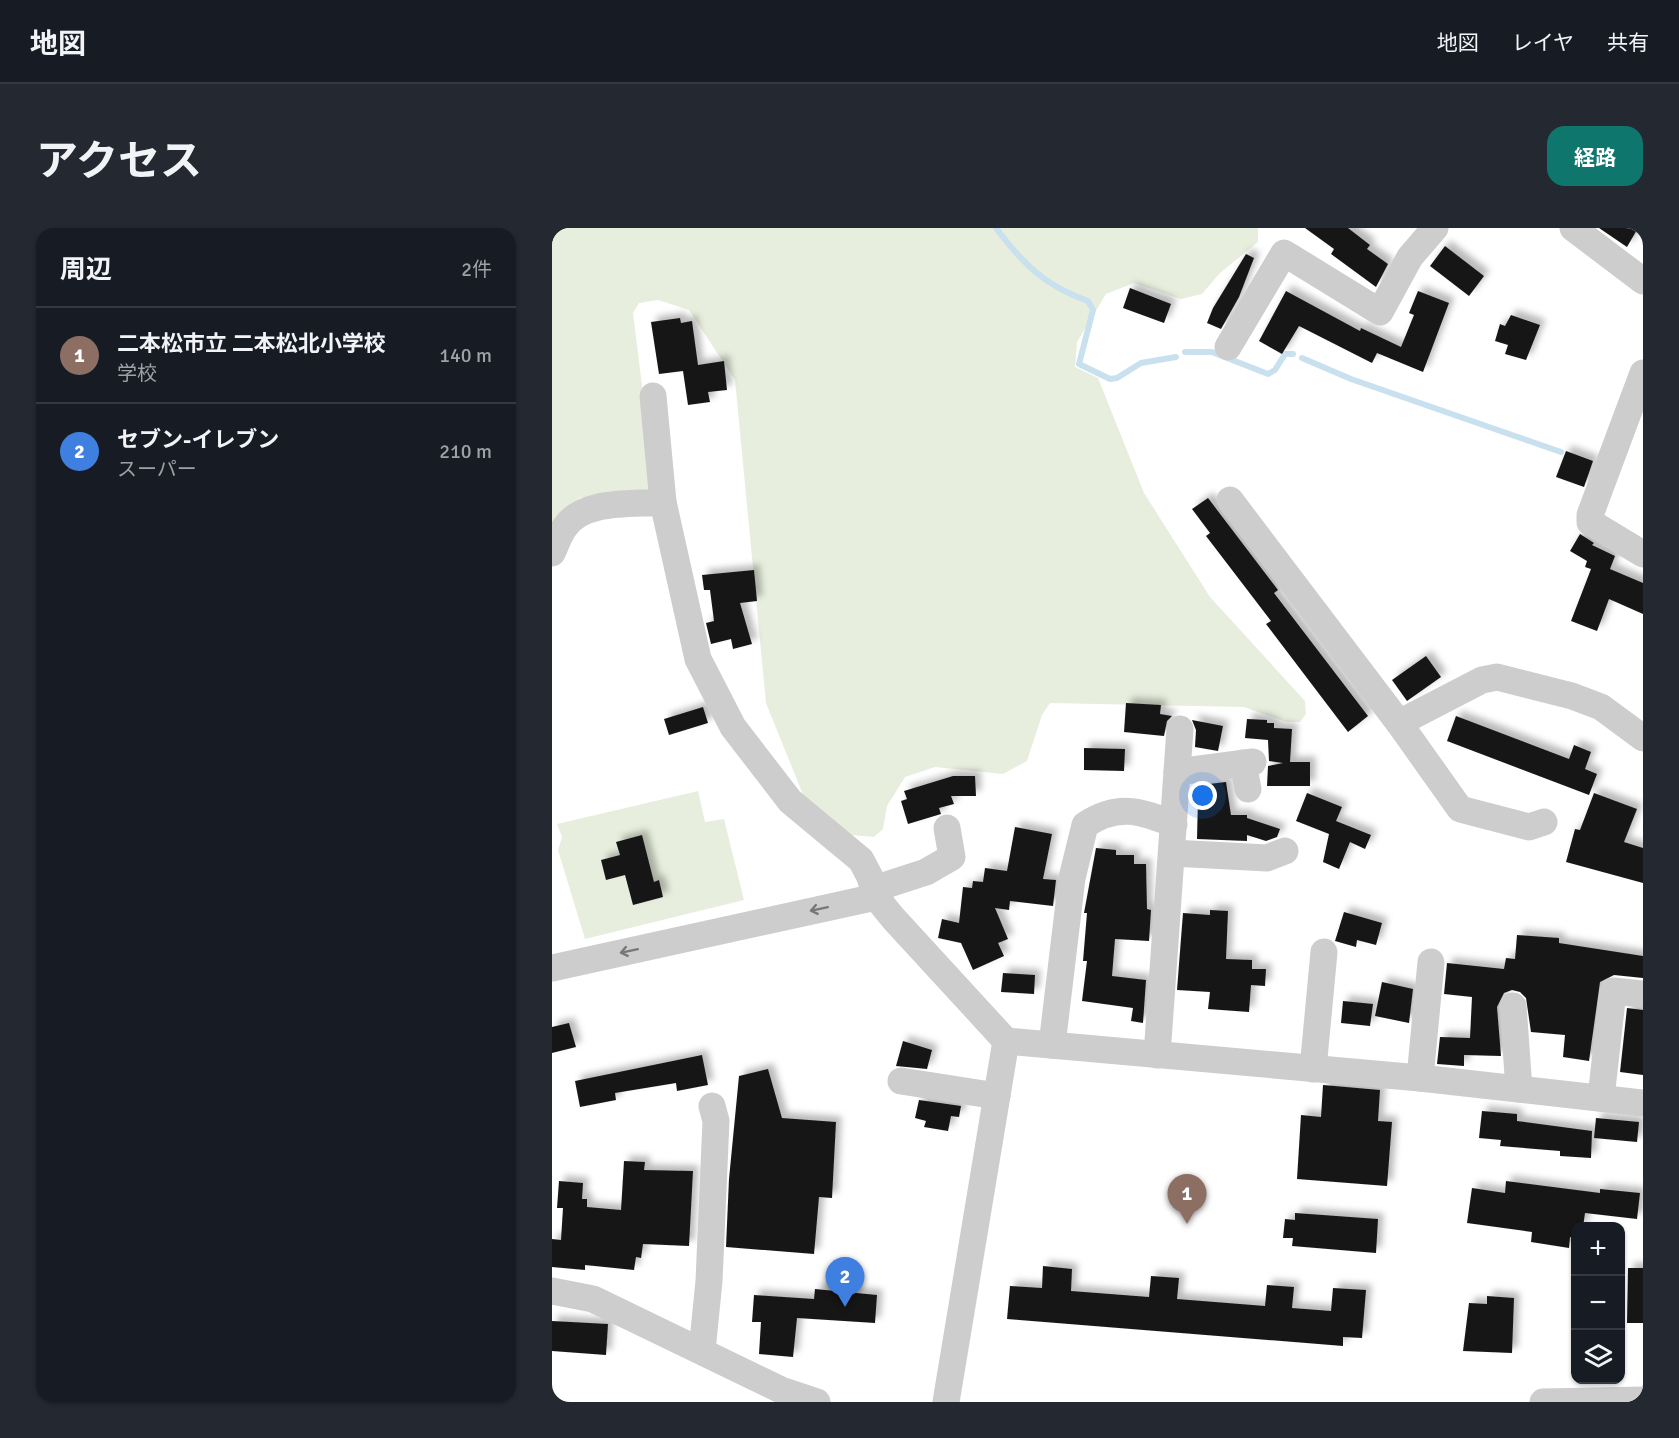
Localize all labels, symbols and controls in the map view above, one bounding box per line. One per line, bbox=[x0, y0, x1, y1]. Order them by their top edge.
text: 地図 bbox=[30, 27, 86, 61]
text: 地図 bbox=[1437, 30, 1479, 56]
text: レイヤ bbox=[1512, 30, 1574, 56]
text: 共有 bbox=[1607, 30, 1649, 56]
button: 経路 bbox=[1547, 126, 1643, 186]
text: アクセス bbox=[36, 136, 202, 187]
text: 周辺 bbox=[60, 254, 112, 286]
text: 2件 bbox=[461, 257, 492, 282]
text: 二本松市立 二本松北小学校 bbox=[117, 330, 386, 357]
text: 1 bbox=[74, 343, 85, 368]
text: 140 m bbox=[439, 343, 492, 368]
text: 学校 bbox=[117, 361, 157, 386]
text: セブン-イレブン bbox=[117, 426, 279, 453]
text: 2 bbox=[74, 439, 85, 464]
text: 210 m bbox=[439, 439, 492, 464]
text: スーパー bbox=[117, 457, 197, 482]
your location bbox=[1188, 781, 1217, 810]
one-way arrow bbox=[810, 904, 829, 916]
one-way arrow bbox=[620, 946, 639, 958]
pin: 1 bbox=[1168, 1174, 1206, 1224]
map controls bbox=[1571, 1222, 1625, 1384]
button: + bbox=[1571, 1222, 1625, 1276]
pin: 2 bbox=[826, 1258, 864, 1307]
button: − bbox=[1571, 1276, 1625, 1330]
button: layers bbox=[1571, 1330, 1625, 1384]

